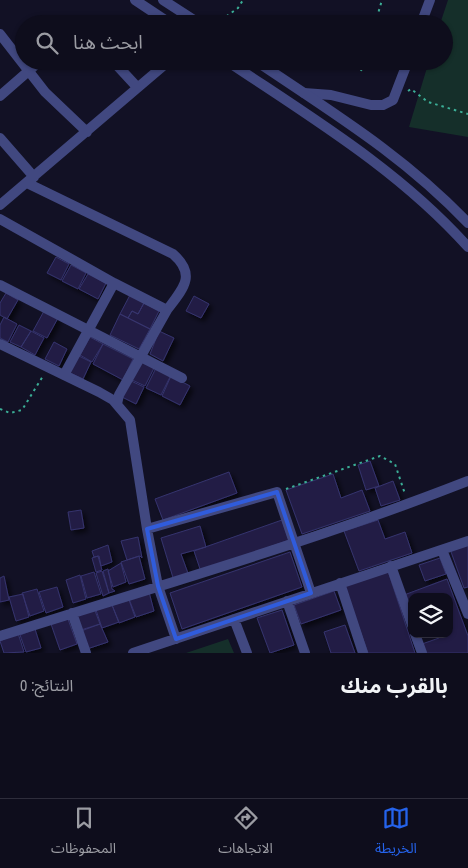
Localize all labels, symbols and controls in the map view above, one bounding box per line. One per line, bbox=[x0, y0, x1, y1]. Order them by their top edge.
search box bbox=[15, 15, 453, 70]
icon: search bbox=[33, 29, 61, 57]
text: ابحث هنا bbox=[73, 29, 143, 55]
map controls bbox=[408, 593, 453, 638]
button: layers bbox=[408, 593, 453, 638]
text: بالقرب منك bbox=[341, 671, 448, 700]
text: النتائج: 0 bbox=[20, 674, 73, 696]
tab: المحفوظات bbox=[51, 804, 116, 863]
tab: الاتجاهات bbox=[218, 804, 273, 863]
tab: الخريطة bbox=[375, 804, 417, 863]

